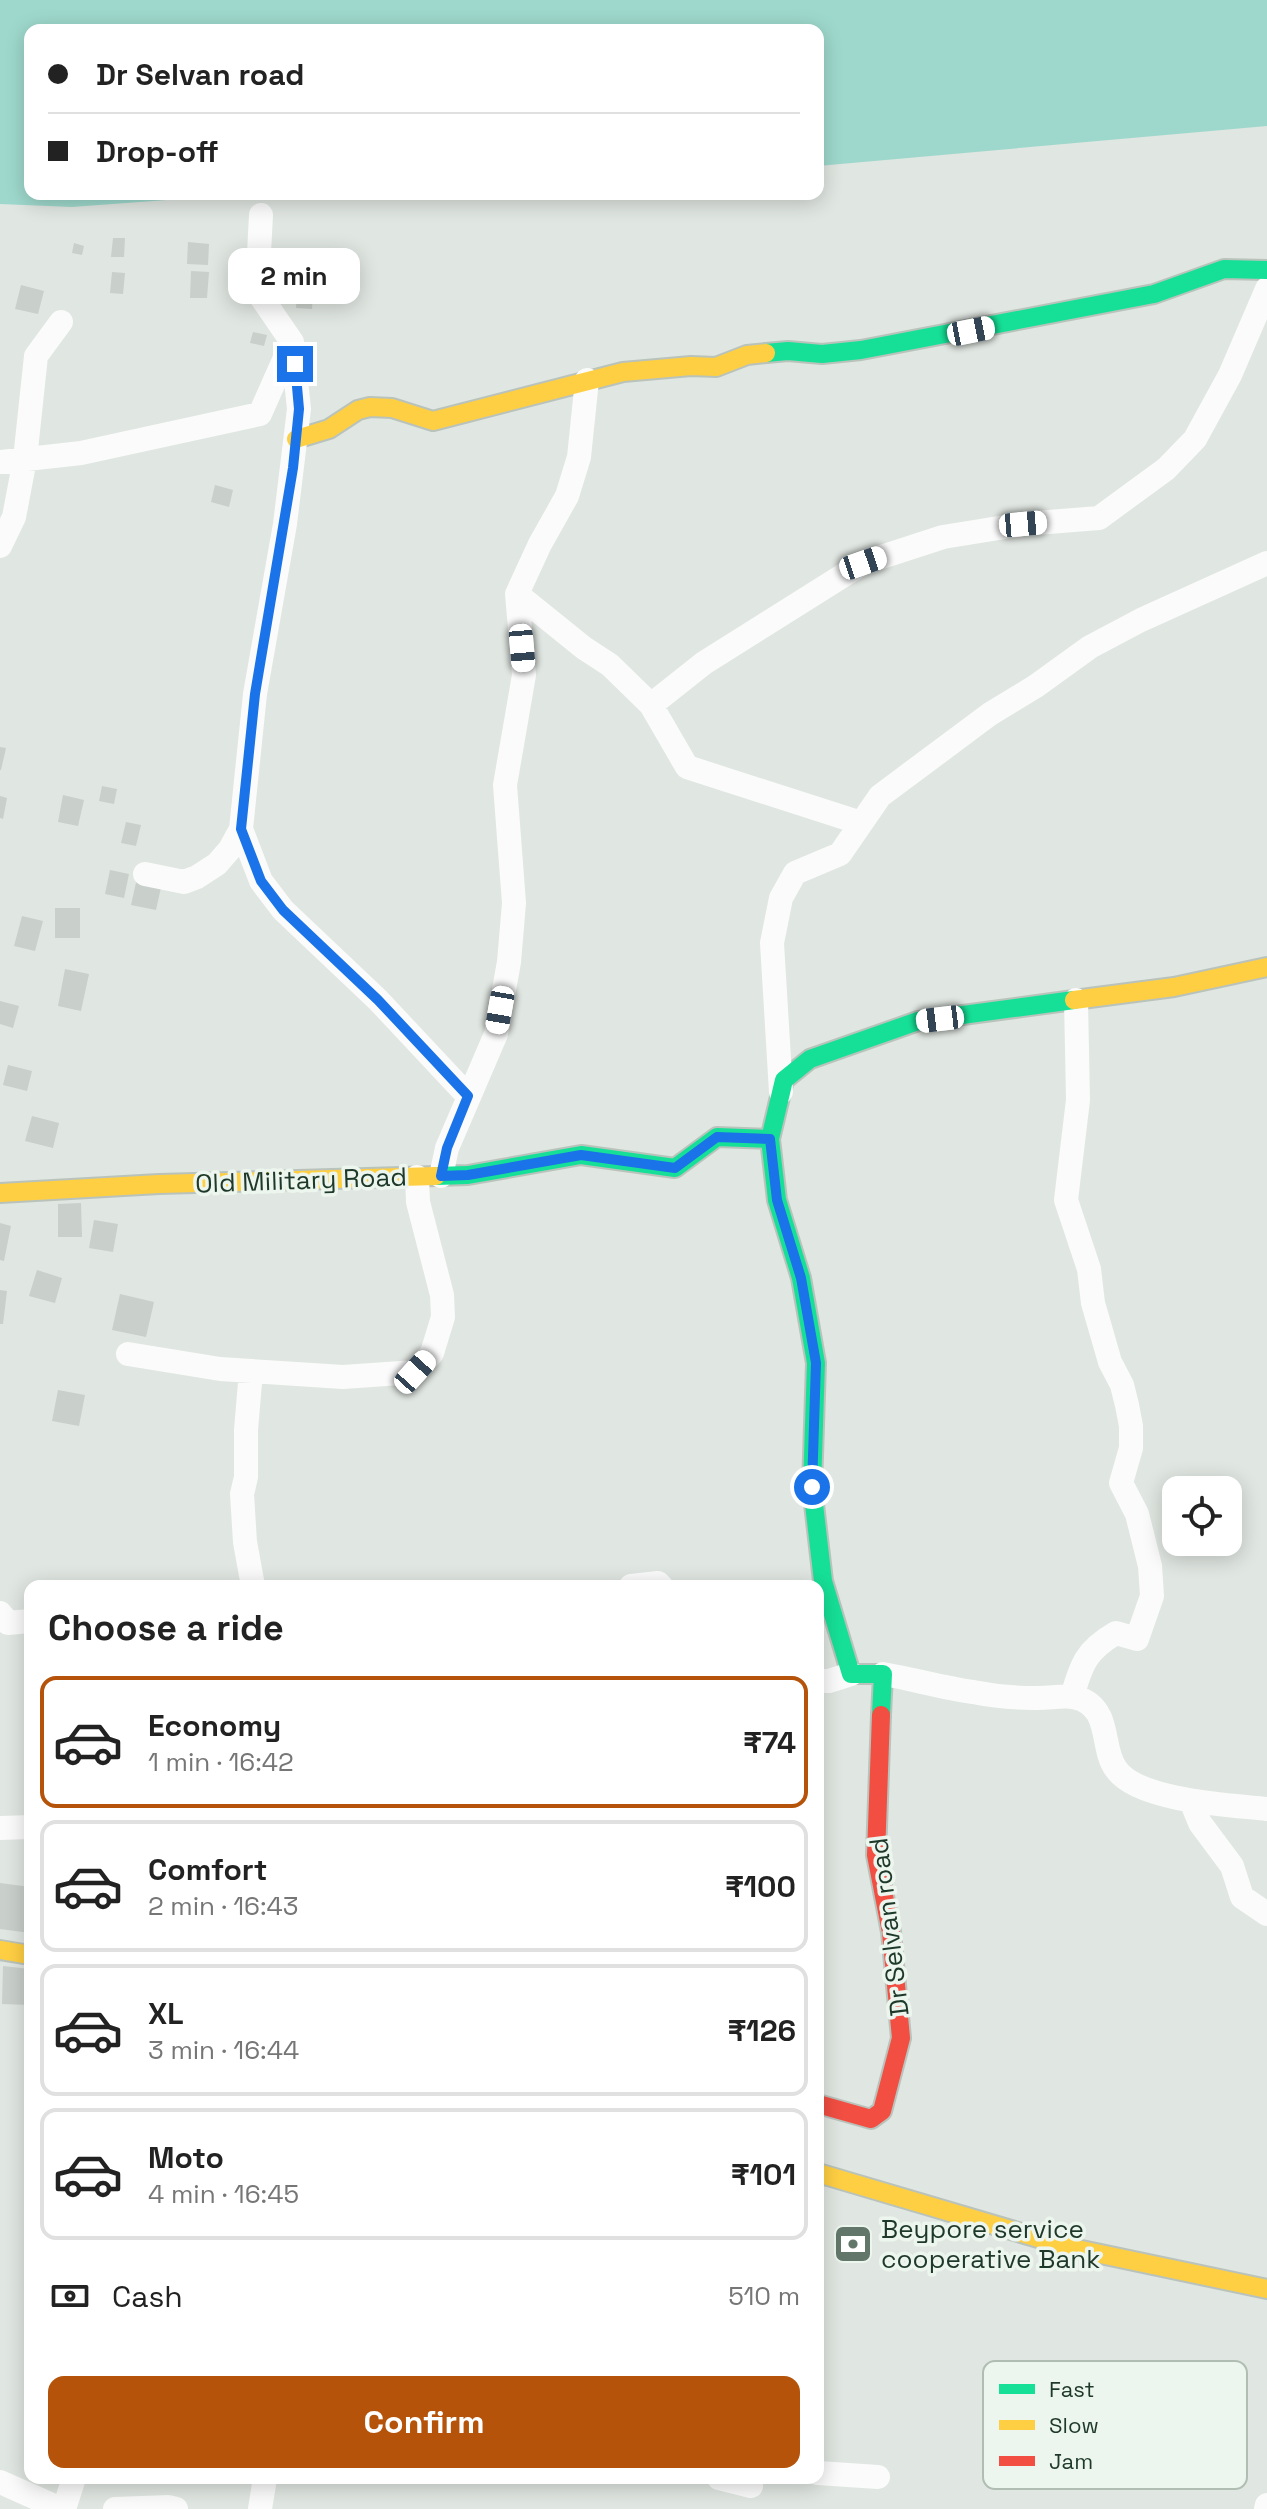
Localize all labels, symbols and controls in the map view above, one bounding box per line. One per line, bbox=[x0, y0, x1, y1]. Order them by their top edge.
text: Dr Selvan road bbox=[96, 55, 304, 94]
text: Drop-off bbox=[96, 132, 219, 171]
callout: 2 min bbox=[229, 248, 361, 304]
text: 2 min bbox=[260, 259, 328, 293]
car bbox=[945, 315, 997, 347]
route end bbox=[277, 346, 313, 382]
car bbox=[998, 510, 1048, 538]
car bbox=[836, 544, 890, 582]
car bbox=[508, 623, 536, 673]
car bbox=[484, 984, 516, 1036]
car bbox=[915, 1004, 965, 1034]
street label: Old Military Road bbox=[195, 1159, 407, 1201]
car bbox=[390, 1346, 440, 1398]
route start bbox=[794, 1469, 830, 1505]
map controls bbox=[1162, 1476, 1242, 1556]
button: locate bbox=[1162, 1476, 1242, 1556]
text: Choose a ride bbox=[48, 1605, 284, 1651]
icon: car bbox=[52, 1706, 124, 1778]
text: Economy bbox=[148, 1706, 281, 1745]
text: ₹74 bbox=[743, 1723, 796, 1762]
text: 1 min · 16:42 bbox=[148, 1745, 294, 1779]
street label: Dr Selvan road bbox=[861, 1836, 917, 2018]
icon: car bbox=[52, 1850, 124, 1922]
text: Comfort bbox=[148, 1850, 267, 1889]
text: ₹100 bbox=[725, 1867, 796, 1906]
text: 2 min · 16:43 bbox=[148, 1889, 299, 1923]
icon: car bbox=[52, 1994, 124, 2066]
text: XL bbox=[148, 1994, 184, 2033]
text: ₹126 bbox=[727, 2011, 796, 2050]
text: 3 min · 16:44 bbox=[148, 2033, 299, 2067]
icon: car bbox=[52, 2138, 124, 2210]
text: Moto bbox=[148, 2138, 224, 2177]
text: ₹101 bbox=[731, 2155, 796, 2194]
text: 4 min · 16:45 bbox=[148, 2177, 299, 2211]
place label: Beypore service cooperative Bank bbox=[881, 2212, 1100, 2276]
bank icon: Beypore service cooperative Bank bbox=[832, 2223, 874, 2265]
icon: cash bbox=[48, 2274, 92, 2318]
text: Cash bbox=[112, 2277, 183, 2316]
text: 510 m bbox=[728, 2279, 800, 2313]
legend bbox=[983, 2361, 1247, 2489]
text: Fast bbox=[1049, 2375, 1095, 2403]
button: Confirm bbox=[48, 2376, 800, 2468]
text: Slow bbox=[1049, 2411, 1099, 2439]
text: Jam bbox=[1049, 2447, 1093, 2475]

